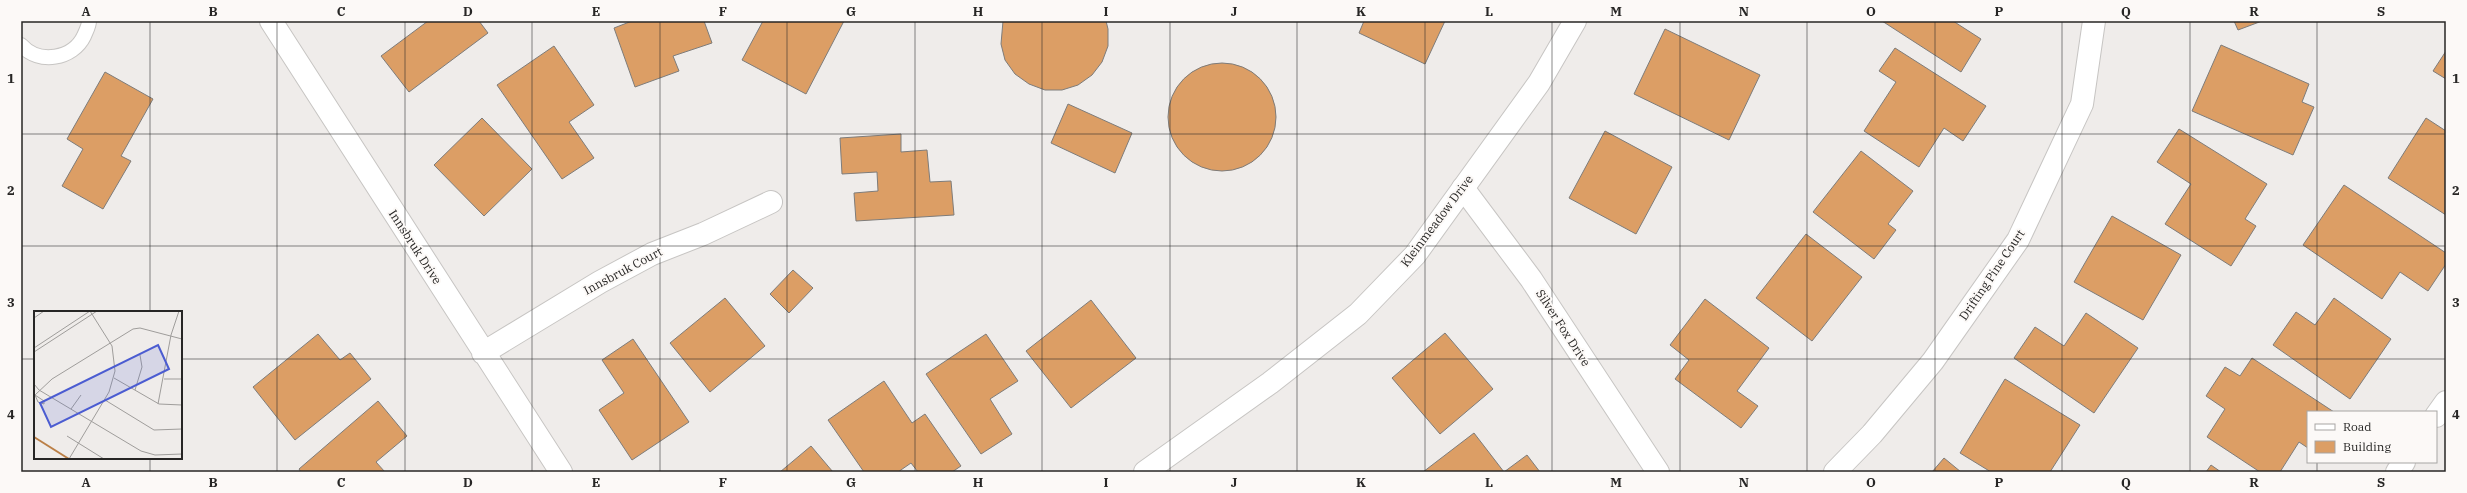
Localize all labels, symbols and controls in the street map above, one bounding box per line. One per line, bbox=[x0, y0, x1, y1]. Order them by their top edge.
text: A bbox=[81, 3, 91, 20]
text: B bbox=[208, 3, 218, 20]
text: C bbox=[337, 3, 346, 20]
text: D bbox=[463, 3, 473, 20]
text: E bbox=[592, 3, 600, 20]
text: F bbox=[719, 3, 727, 20]
text: G bbox=[846, 3, 856, 20]
text: H bbox=[973, 3, 984, 20]
text: I bbox=[1104, 3, 1109, 20]
text: J bbox=[1231, 3, 1238, 20]
text: K bbox=[1356, 3, 1366, 20]
text: L bbox=[1485, 3, 1493, 20]
text: M bbox=[1610, 3, 1622, 20]
text: N bbox=[1739, 3, 1749, 20]
text: O bbox=[1866, 3, 1876, 20]
text: P bbox=[1995, 3, 2004, 20]
text: Q bbox=[2121, 3, 2131, 20]
text: R bbox=[2249, 3, 2259, 20]
text: S bbox=[2377, 3, 2385, 20]
text: 1 bbox=[7, 70, 15, 87]
text: 1 bbox=[2452, 70, 2460, 87]
street label: Kleinmeadow Drive bbox=[1397, 172, 1476, 269]
text: 2 bbox=[7, 182, 15, 199]
text: 2 bbox=[2452, 182, 2460, 199]
street label: Innsbruk Drive bbox=[386, 207, 445, 287]
street label: Drifting Pine Court bbox=[1956, 226, 2028, 323]
street label: Innsbruk Court bbox=[581, 244, 665, 298]
street label: Silver Fox Drive bbox=[1533, 286, 1594, 369]
text: 3 bbox=[7, 294, 15, 311]
text: 3 bbox=[2452, 294, 2460, 311]
inset map bbox=[34, 311, 182, 459]
text: 4 bbox=[7, 406, 15, 423]
text: 4 bbox=[2452, 406, 2460, 423]
legend bbox=[2307, 411, 2437, 463]
text: Road bbox=[2343, 419, 2372, 434]
text: Building bbox=[2343, 439, 2391, 454]
text: A bbox=[81, 474, 91, 491]
text: B bbox=[208, 474, 218, 491]
text: C bbox=[337, 474, 346, 491]
text: D bbox=[463, 474, 473, 491]
text: E bbox=[592, 474, 600, 491]
text: F bbox=[719, 474, 727, 491]
text: G bbox=[846, 474, 856, 491]
text: H bbox=[973, 474, 984, 491]
text: I bbox=[1104, 474, 1109, 491]
text: J bbox=[1231, 474, 1238, 491]
text: K bbox=[1356, 474, 1366, 491]
text: L bbox=[1485, 474, 1493, 491]
text: M bbox=[1610, 474, 1622, 491]
text: N bbox=[1739, 474, 1749, 491]
text: O bbox=[1866, 474, 1876, 491]
text: P bbox=[1995, 474, 2004, 491]
text: Q bbox=[2121, 474, 2131, 491]
text: R bbox=[2249, 474, 2259, 491]
text: S bbox=[2377, 474, 2385, 491]

